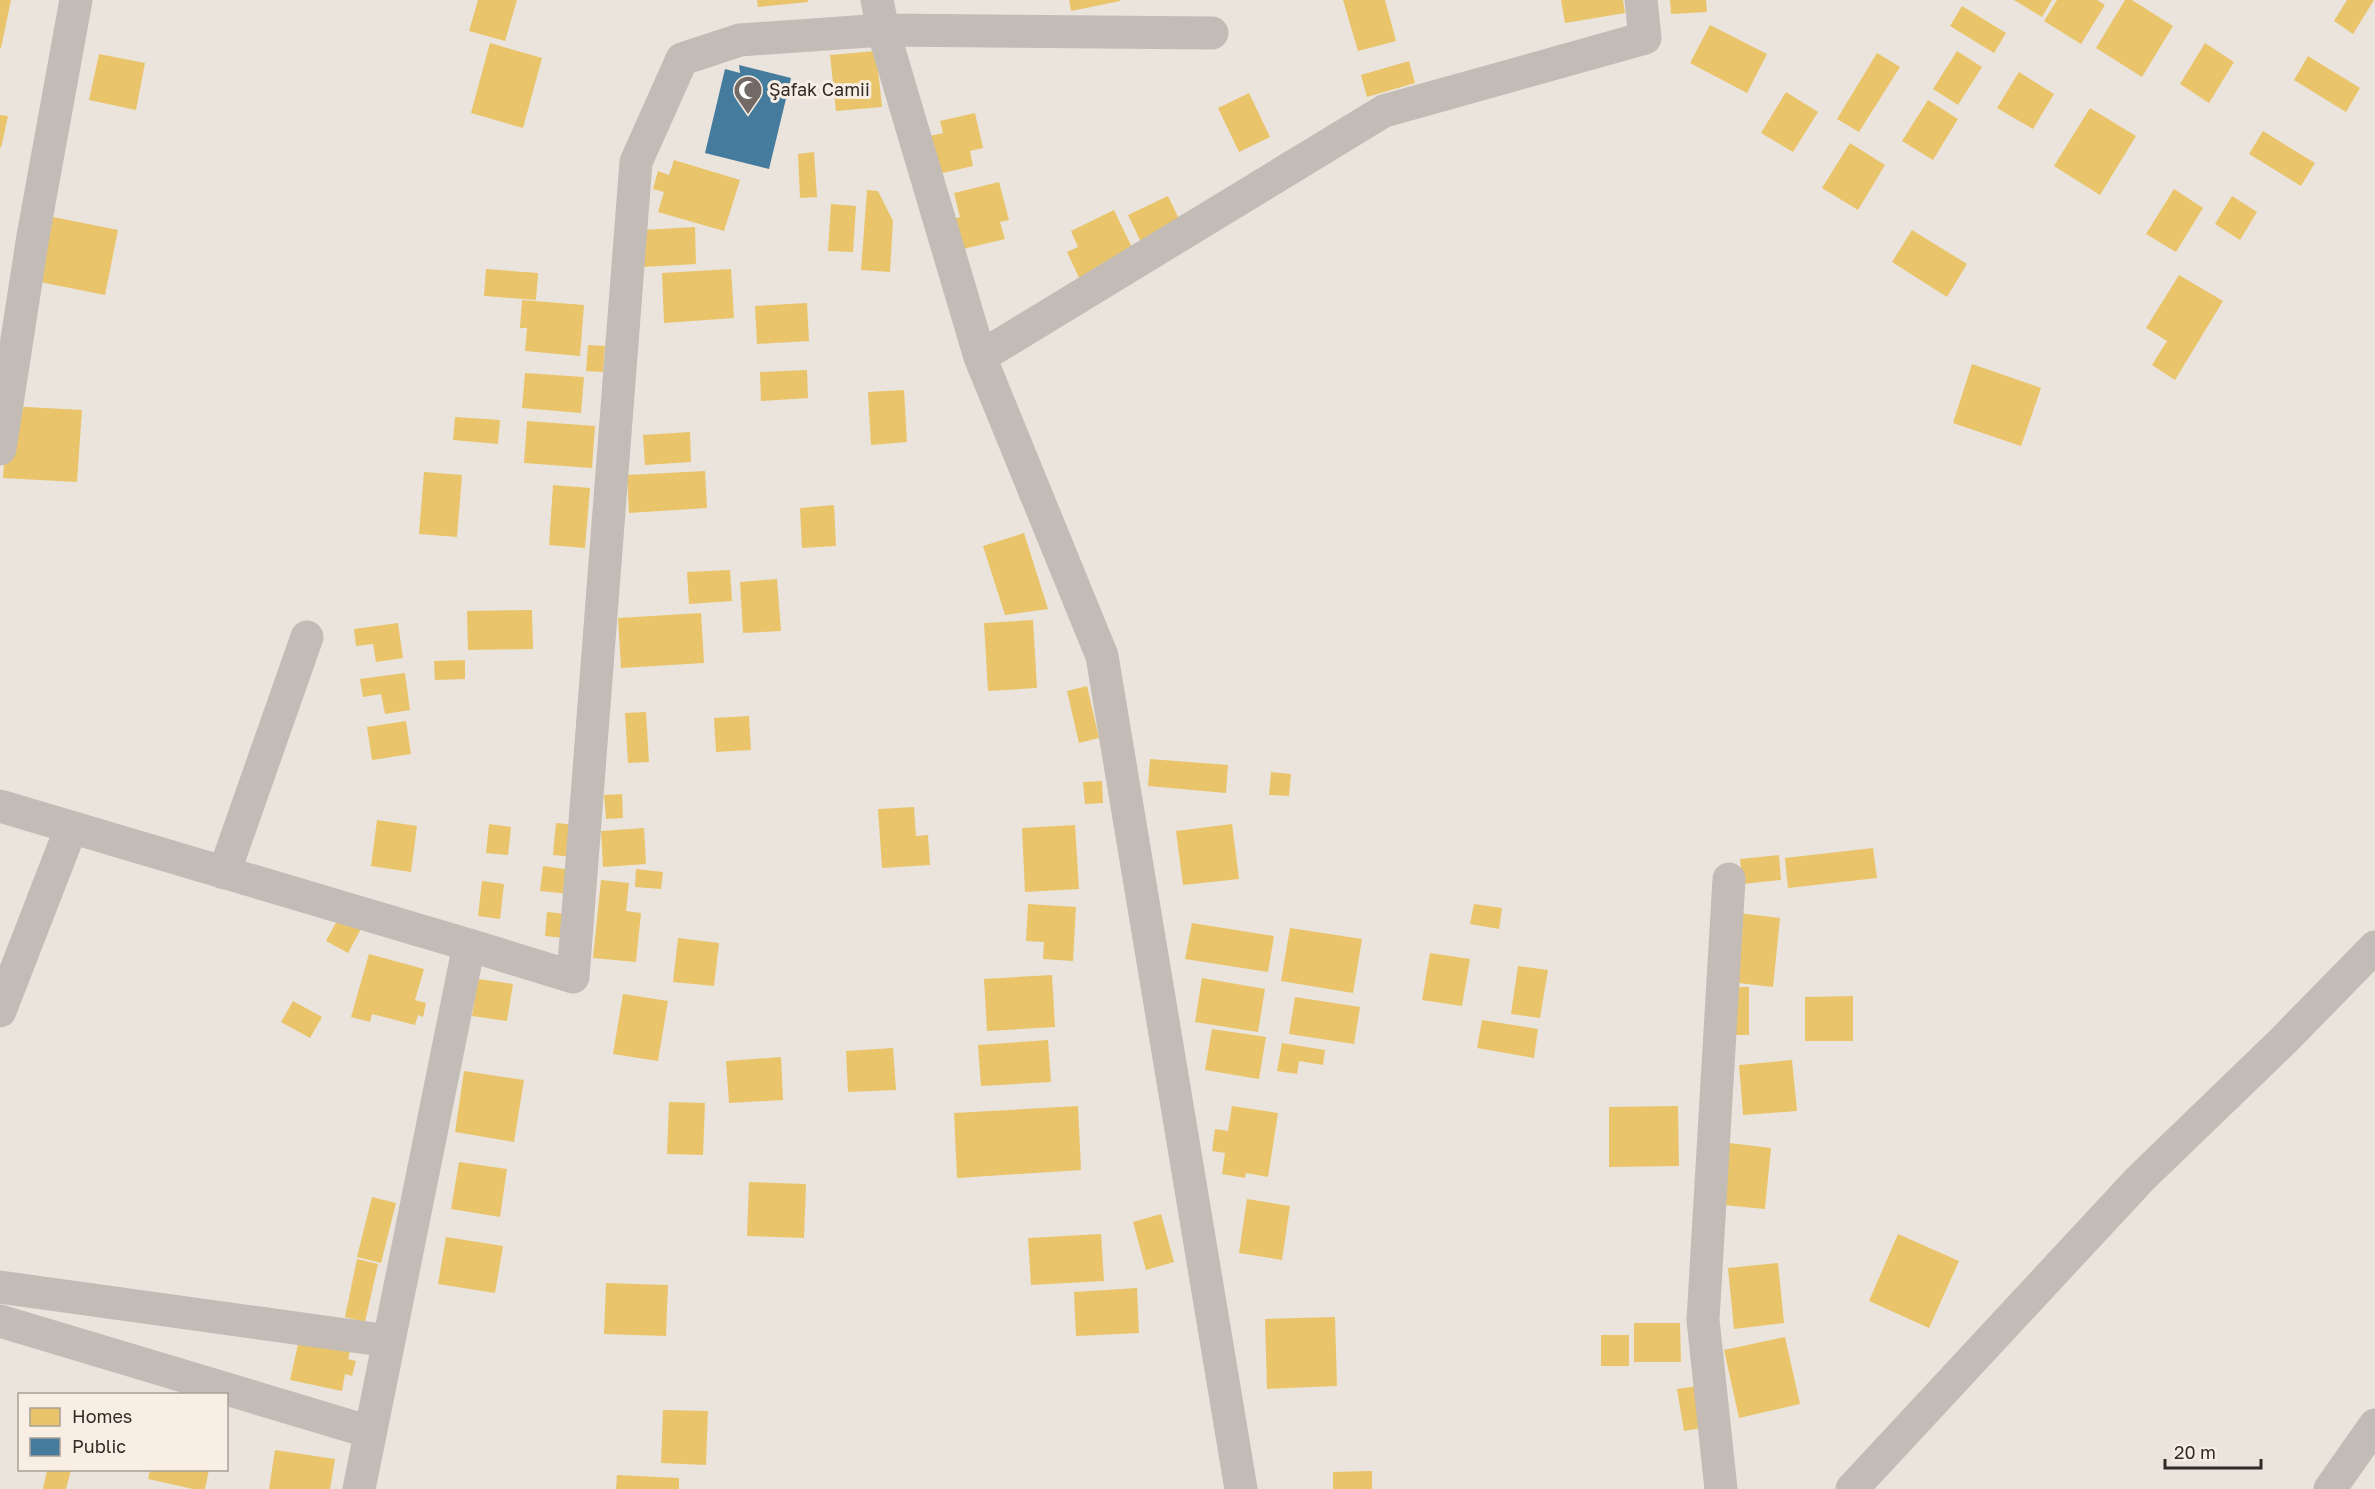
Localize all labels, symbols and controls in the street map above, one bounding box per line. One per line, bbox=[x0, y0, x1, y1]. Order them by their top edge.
mosque icon: Şafak Camii bbox=[732, 74, 764, 116]
place label: Şafak Camii bbox=[769, 78, 870, 100]
legend bbox=[18, 1393, 228, 1471]
text: Homes bbox=[72, 1405, 132, 1427]
scale bar bbox=[2165, 1432, 2261, 1470]
text: Public bbox=[72, 1435, 126, 1457]
text: 20 m bbox=[2174, 1441, 2216, 1463]

